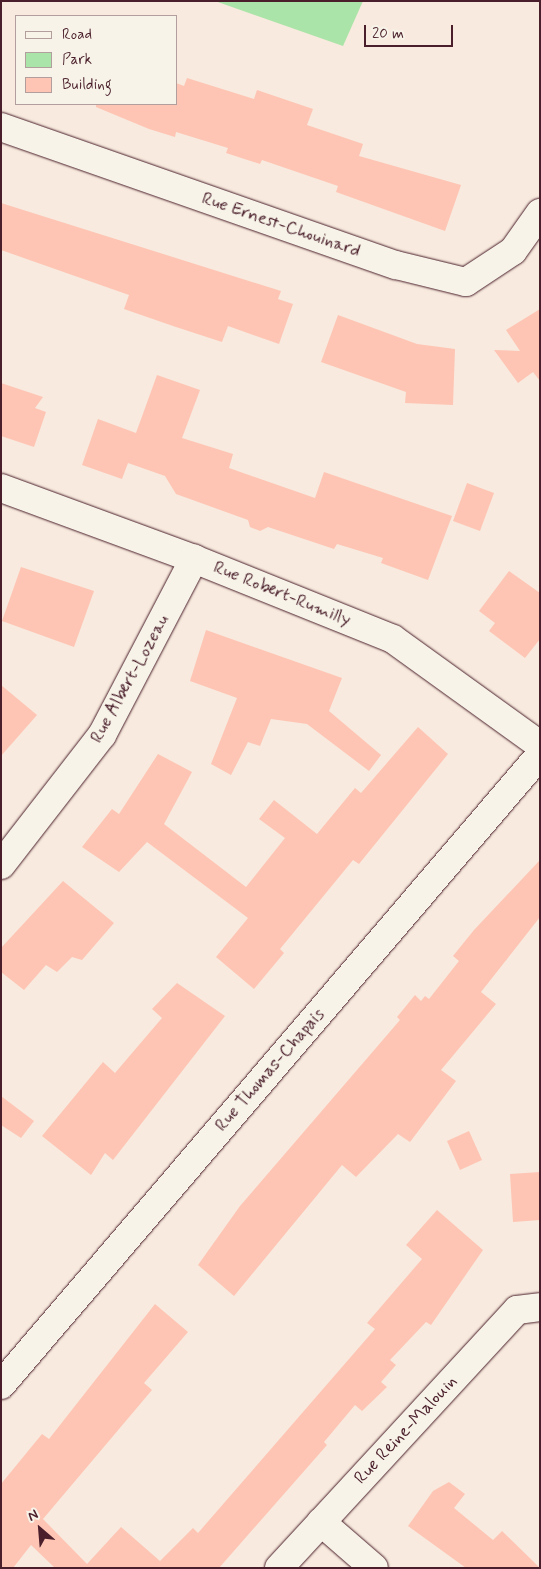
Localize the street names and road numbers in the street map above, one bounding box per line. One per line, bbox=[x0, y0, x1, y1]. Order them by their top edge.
street label: Rue Ernest-Chouinard bbox=[199, 188, 363, 262]
street label: Rue Robert-Rumilly bbox=[210, 556, 354, 632]
street label: Rue Albert-Lozeau bbox=[86, 611, 174, 747]
street label: Rue Thomas-Chapais bbox=[211, 1004, 329, 1136]
street label: Rue Reine-Malouin bbox=[350, 1371, 462, 1489]

